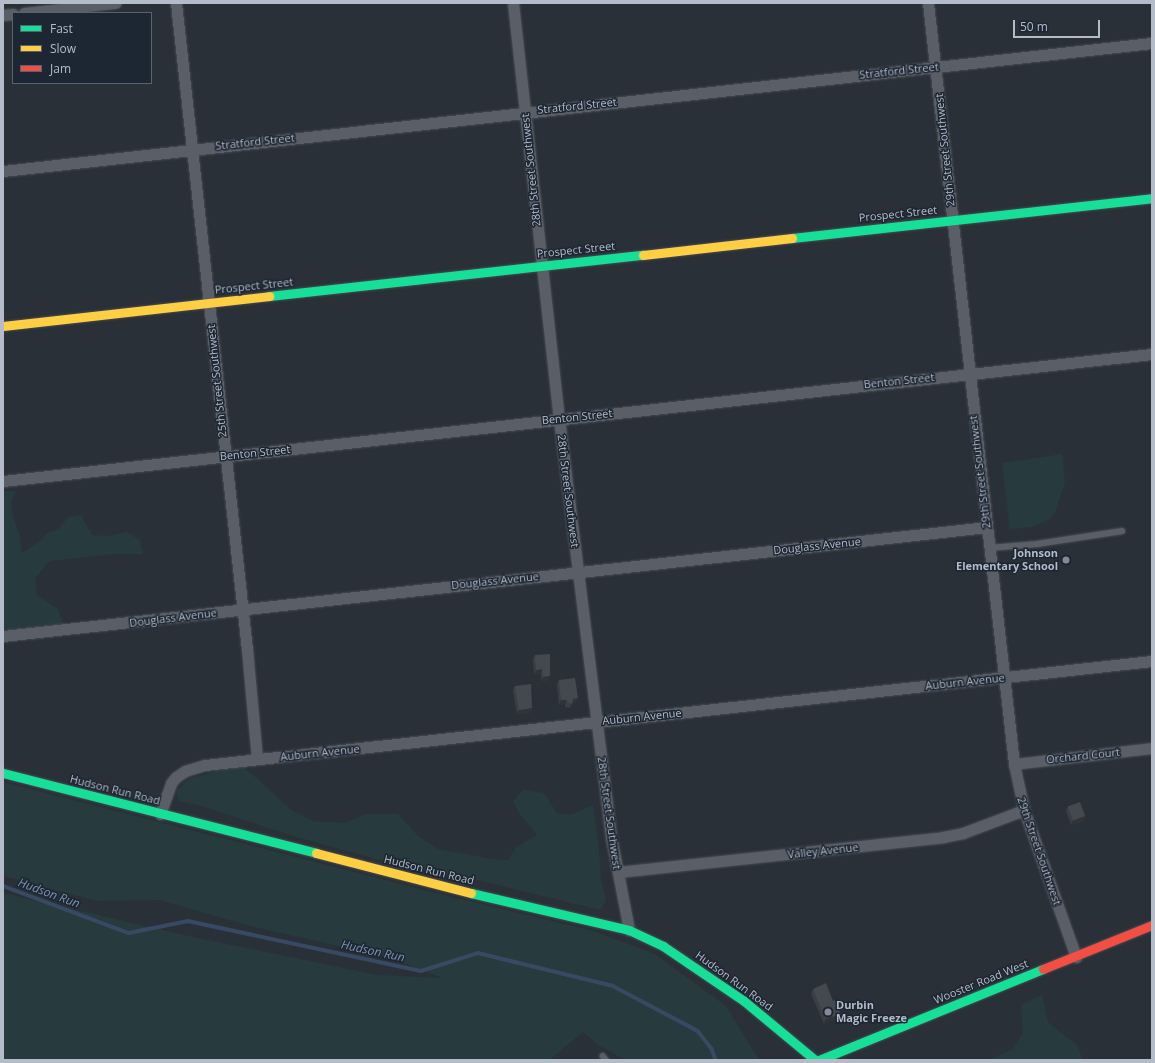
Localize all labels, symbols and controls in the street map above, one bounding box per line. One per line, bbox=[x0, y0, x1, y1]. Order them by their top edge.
legend bbox=[12, 12, 152, 84]
scale bar bbox=[1015, 12, 1102, 38]
text: 50 m bbox=[1020, 18, 1048, 35]
text: Fast bbox=[50, 20, 73, 37]
text: Slow bbox=[50, 40, 76, 57]
text: Jam bbox=[50, 60, 71, 77]
street label: Stratford Street bbox=[859, 60, 939, 82]
street label: 29th Street Southwest bbox=[932, 93, 958, 207]
street label: Stratford Street bbox=[537, 95, 617, 117]
street label: 28th Street Southwest bbox=[518, 113, 544, 227]
street label: Stratford Street bbox=[215, 131, 295, 153]
street label: Prospect Street bbox=[858, 203, 938, 225]
street label: Prospect Street bbox=[536, 239, 616, 261]
street label: Prospect Street bbox=[214, 275, 294, 297]
street label: 25th Street Southwest bbox=[204, 324, 230, 438]
street label: Benton Street bbox=[863, 371, 935, 391]
street label: Benton Street bbox=[541, 407, 613, 427]
street label: 29th Street Southwest bbox=[967, 415, 993, 529]
street label: 28th Street Southwest bbox=[555, 434, 581, 548]
street label: Benton Street bbox=[219, 443, 291, 463]
street label: Douglass Avenue bbox=[773, 535, 861, 557]
place label: Johnson Elementary School bbox=[956, 547, 1058, 573]
marker: Johnson Elementary School bbox=[1061, 555, 1071, 565]
street label: Douglass Avenue bbox=[451, 570, 539, 592]
street label: Douglass Avenue bbox=[129, 606, 217, 630]
street label: Auburn Avenue bbox=[925, 671, 1005, 693]
street label: Auburn Avenue bbox=[602, 706, 682, 728]
street label: Auburn Avenue bbox=[280, 742, 360, 764]
street label: Orchard Court bbox=[1046, 746, 1120, 766]
street label: 28th Street Southwest bbox=[595, 756, 623, 870]
street label: Hudson Run Road bbox=[69, 772, 161, 808]
street label: 29th Street Southwest bbox=[1014, 795, 1064, 907]
street label: Valley Avenue bbox=[787, 841, 859, 861]
street label: Hudson Run Road bbox=[383, 852, 475, 888]
water label: Hudson Run bbox=[16, 875, 82, 911]
water label: Hudson Run bbox=[340, 937, 406, 965]
street label: Hudson Run Road bbox=[693, 948, 775, 1014]
street label: Wooster Road West bbox=[932, 957, 1030, 1007]
place label: Durbin Magic Freeze bbox=[836, 999, 907, 1025]
marker: Durbin Magic Freeze bbox=[823, 1007, 833, 1017]

